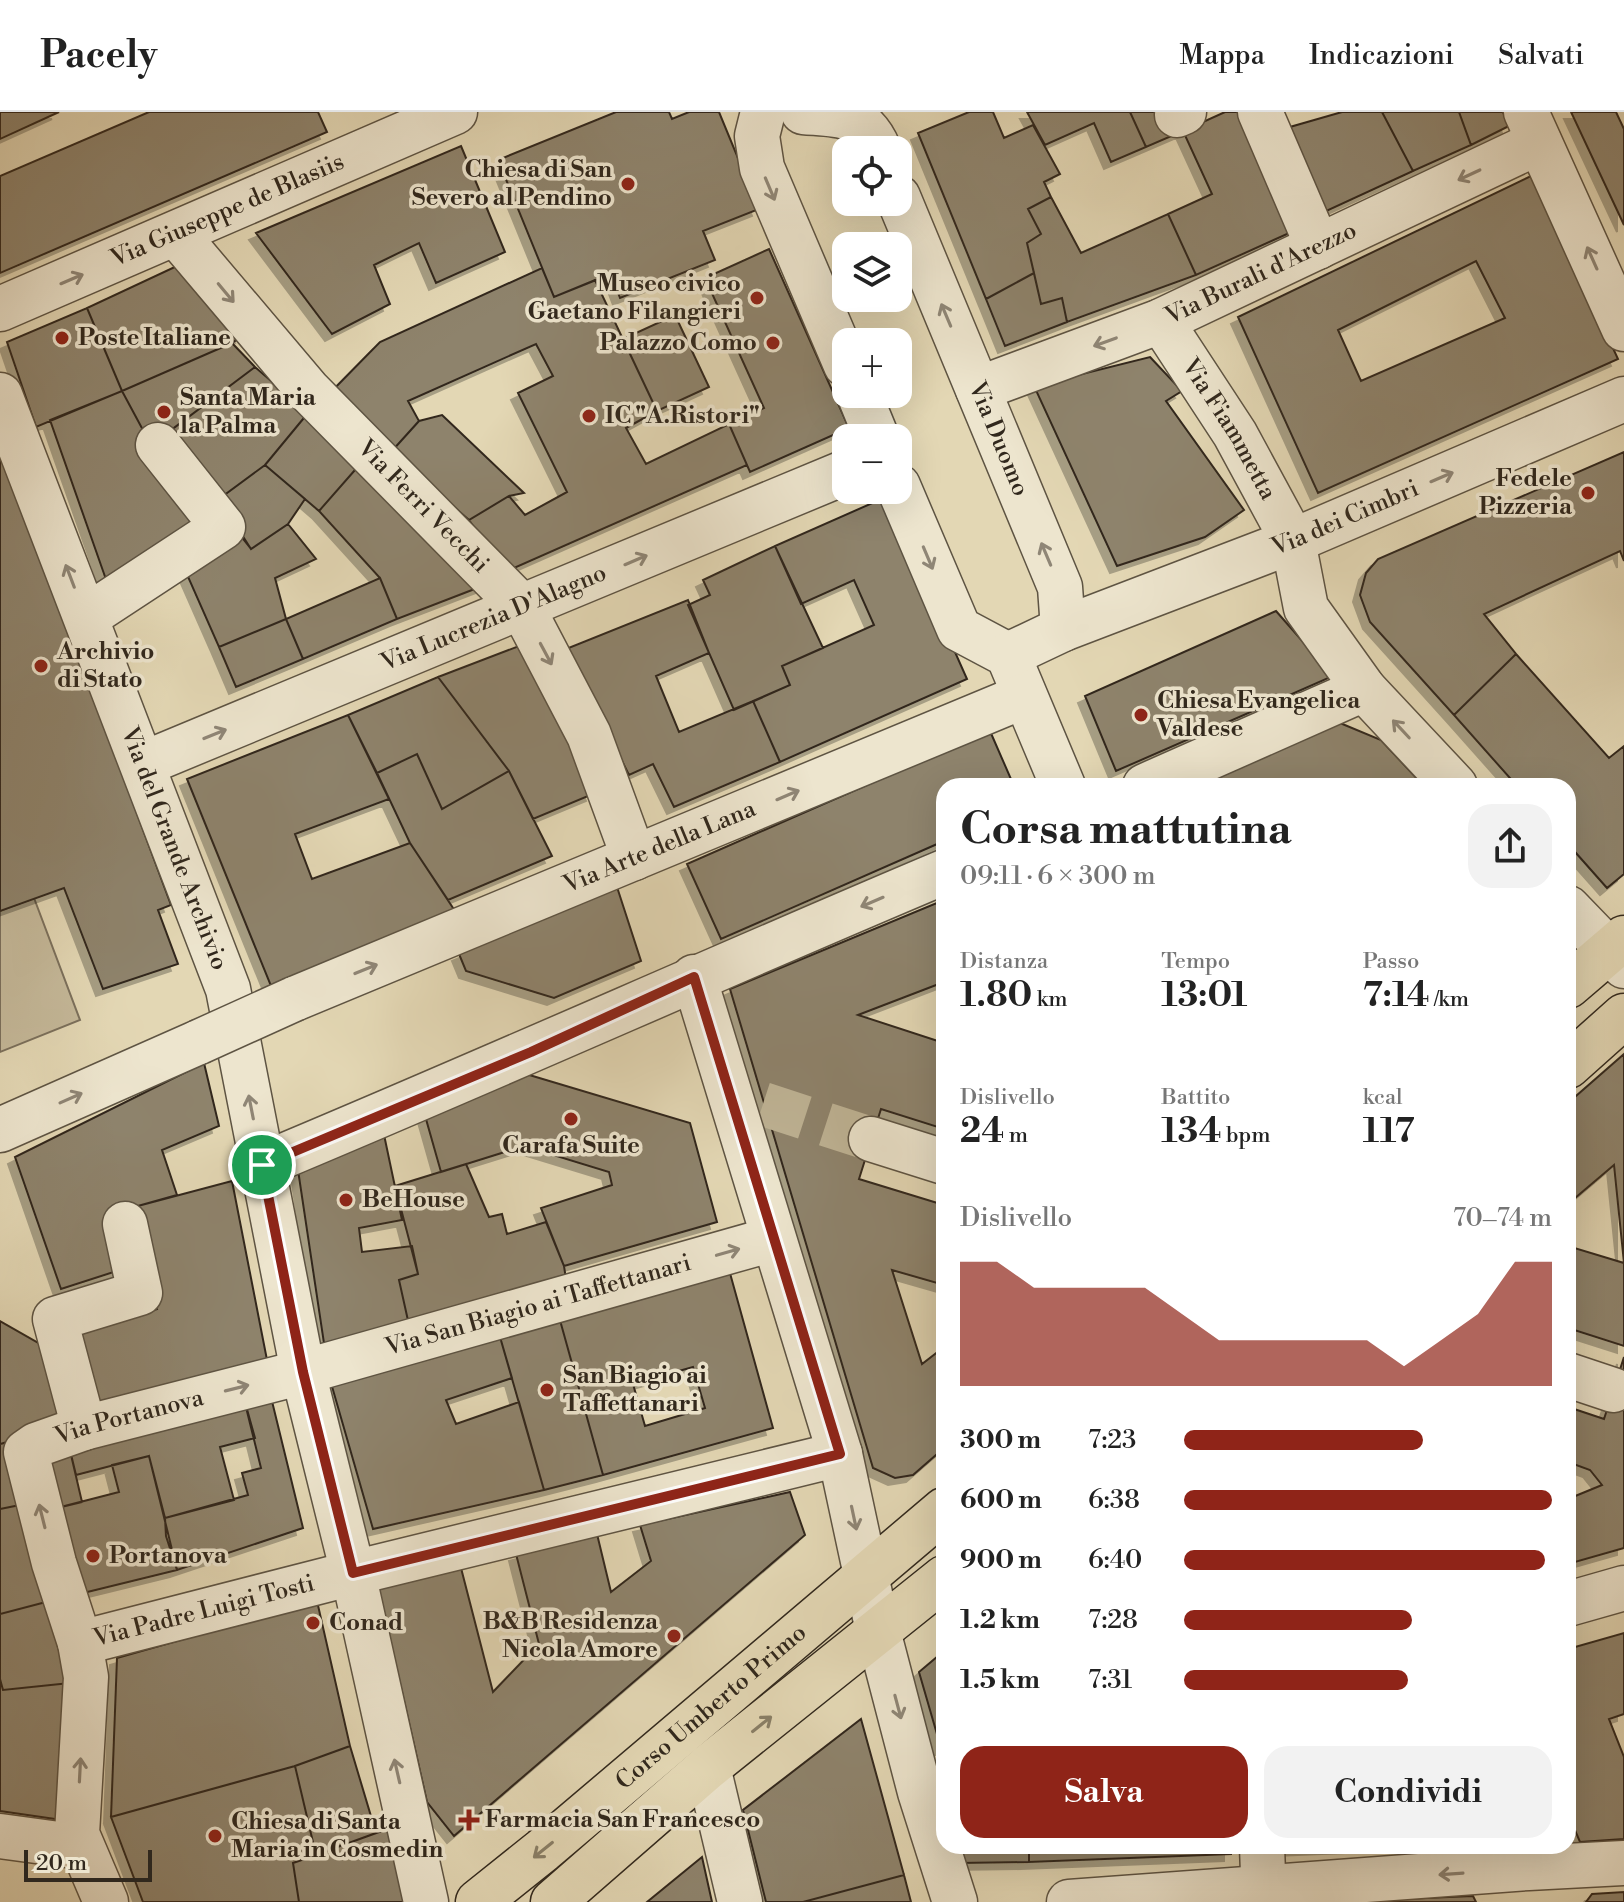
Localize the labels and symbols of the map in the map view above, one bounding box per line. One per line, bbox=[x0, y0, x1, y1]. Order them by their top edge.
street label: Via Giuseppe de Blasiis bbox=[105, 147, 349, 275]
place label: Chiesa di San Severo al Pendino bbox=[412, 155, 612, 213]
one-way arrow bbox=[1457, 168, 1481, 183]
marker: Chiesa di San Severo al Pendino bbox=[619, 175, 637, 193]
one-way arrow bbox=[764, 176, 779, 200]
street label: Via Burali d'Arezzo bbox=[1160, 215, 1362, 332]
one-way arrow bbox=[1584, 246, 1599, 270]
place label: Museo civico Gaetano Filangieri bbox=[528, 269, 741, 327]
one-way arrow bbox=[59, 270, 83, 285]
one-way arrow bbox=[217, 282, 235, 303]
marker: Museo civico Gaetano Filangieri bbox=[748, 289, 766, 307]
one-way arrow bbox=[938, 303, 953, 327]
place label: Poste Italiane bbox=[78, 323, 231, 353]
place label: Palazzo Como bbox=[599, 328, 757, 358]
marker: Poste Italiane bbox=[53, 329, 71, 347]
marker: Palazzo Como bbox=[764, 334, 782, 352]
one-way arrow bbox=[1093, 336, 1118, 350]
street label: Via Fiammetta bbox=[1174, 352, 1283, 506]
street label: Via Duomo bbox=[961, 376, 1036, 501]
place label: Santa Maria la Palma bbox=[180, 383, 317, 441]
place label: IC "A.Ristori" bbox=[605, 401, 760, 431]
marker: Santa Maria la Palma bbox=[155, 403, 173, 421]
marker: IC "A.Ristori" bbox=[580, 407, 598, 425]
street label: Via Ferri Vecchi bbox=[350, 433, 495, 580]
place label: Fedele Pizzeria bbox=[1479, 464, 1573, 522]
one-way arrow bbox=[1429, 469, 1454, 484]
street label: Via dei Cimbri bbox=[1266, 474, 1424, 563]
marker: Fedele Pizzeria bbox=[1579, 484, 1597, 502]
one-way arrow bbox=[1038, 543, 1053, 567]
one-way arrow bbox=[922, 545, 937, 570]
one-way arrow bbox=[623, 551, 648, 566]
street label: Via Lucrezia D'Alagno bbox=[376, 558, 611, 679]
one-way arrow bbox=[62, 564, 76, 589]
place label: Archivio di Stato bbox=[56, 637, 155, 695]
one-way arrow bbox=[539, 641, 555, 665]
marker: Archivio di Stato bbox=[32, 657, 50, 675]
place label: Chiesa Evangelica Valdese bbox=[1156, 686, 1361, 744]
marker: Chiesa Evangelica Valdese bbox=[1132, 706, 1150, 724]
one-way arrow bbox=[1392, 719, 1411, 739]
street label: Via del Grande Archivio bbox=[114, 722, 234, 975]
one-way arrow bbox=[202, 726, 227, 741]
one-way arrow bbox=[775, 786, 800, 801]
street label: Via Arte della Lana bbox=[558, 794, 761, 901]
one-way arrow bbox=[860, 896, 885, 911]
one-way arrow bbox=[353, 961, 378, 976]
one-way arrow bbox=[59, 1090, 83, 1105]
one-way arrow bbox=[242, 1095, 257, 1121]
marker: Carafa Suite bbox=[562, 1110, 580, 1128]
pin bbox=[228, 1131, 296, 1199]
place label: Carafa Suite bbox=[502, 1131, 640, 1161]
place label: BeHouse bbox=[362, 1185, 465, 1215]
marker: BeHouse bbox=[337, 1191, 355, 1209]
one-way arrow bbox=[715, 1244, 741, 1259]
street label: Via San Biagio ai Taffettanari bbox=[381, 1248, 695, 1363]
place label: San Biagio ai Taffettanari bbox=[563, 1361, 707, 1419]
one-way arrow bbox=[224, 1380, 250, 1395]
marker: San Biagio ai Taffettanari bbox=[538, 1381, 556, 1399]
street label: Via Portanova bbox=[50, 1383, 208, 1452]
one-way arrow bbox=[34, 1504, 49, 1530]
one-way arrow bbox=[847, 1504, 862, 1530]
place label: Portanova bbox=[109, 1541, 228, 1571]
marker: Portanova bbox=[84, 1547, 102, 1565]
street label: Via Padre Luigi Tosti bbox=[89, 1568, 318, 1654]
place label: B&B Residenza Nicola Amore bbox=[483, 1607, 659, 1665]
place label: Conad bbox=[329, 1608, 403, 1638]
marker: Conad bbox=[304, 1614, 322, 1632]
street label: Corso Umberto Primo bbox=[610, 1618, 813, 1797]
marker: B&B Residenza Nicola Amore bbox=[665, 1627, 683, 1645]
one-way arrow bbox=[891, 1693, 906, 1719]
one-way arrow bbox=[751, 1716, 772, 1733]
one-way arrow bbox=[73, 1757, 88, 1784]
one-way arrow bbox=[389, 1759, 404, 1785]
place label: Farmacia San Francesco bbox=[485, 1805, 760, 1835]
place label: Chiesa di Santa Maria in Cosmedin bbox=[231, 1807, 443, 1865]
marker: Farmacia San Francesco bbox=[460, 1811, 478, 1829]
marker: Chiesa di Santa Maria in Cosmedin bbox=[206, 1827, 224, 1845]
one-way arrow bbox=[533, 1841, 553, 1859]
scale bar bbox=[24, 1846, 152, 1882]
one-way arrow bbox=[1438, 1867, 1464, 1882]

